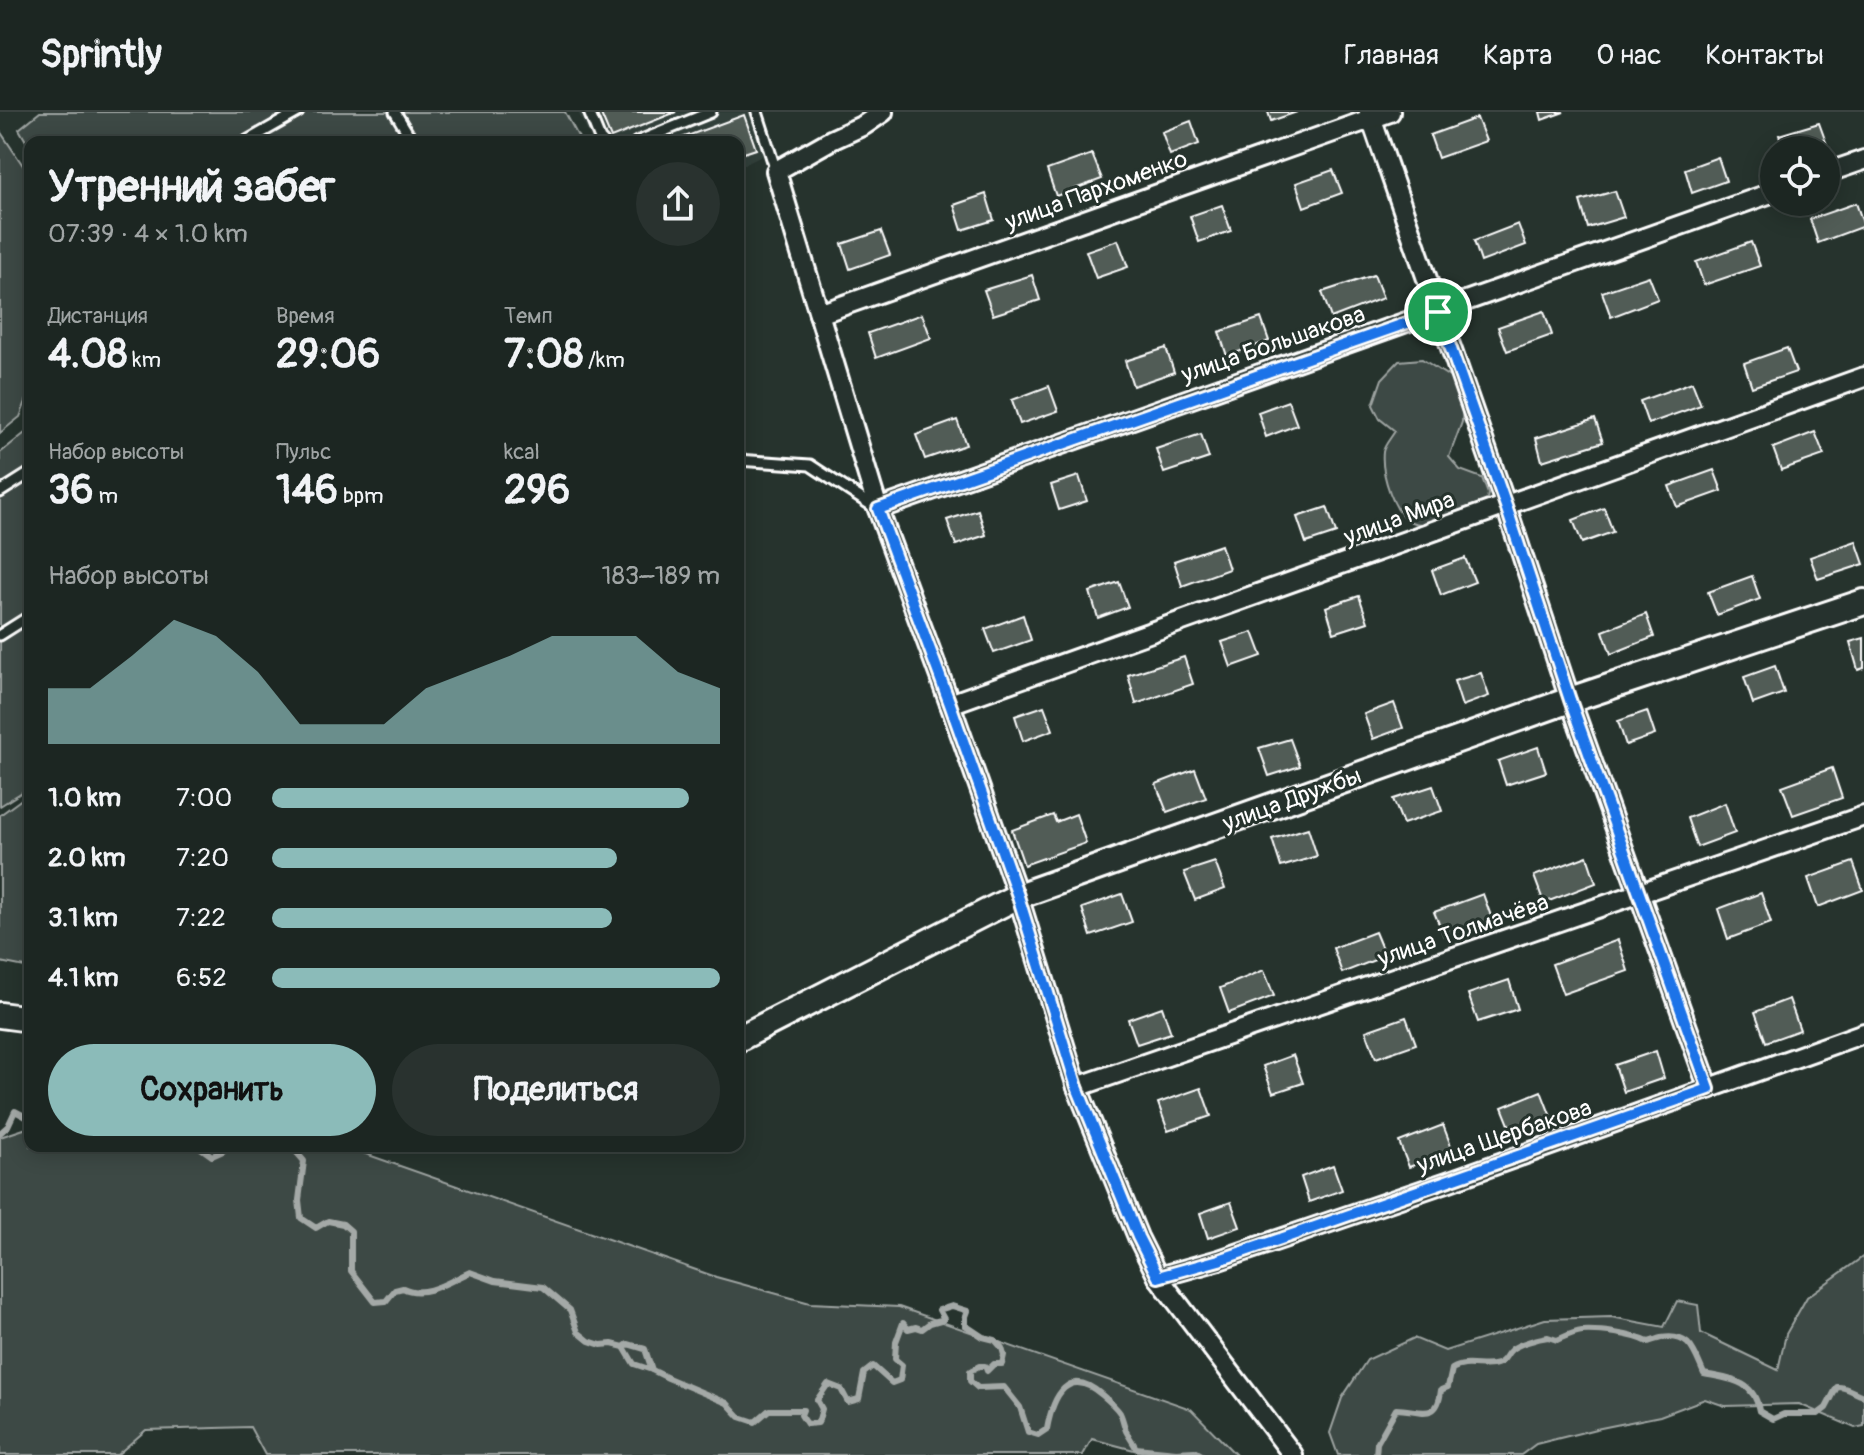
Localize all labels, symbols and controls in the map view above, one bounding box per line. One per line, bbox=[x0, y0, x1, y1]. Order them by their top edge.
text: Sprintly bbox=[40, 31, 162, 79]
text: Главная bbox=[1344, 38, 1439, 73]
text: Карта bbox=[1483, 38, 1552, 73]
text: О нас bbox=[1596, 38, 1661, 73]
text: Контакты bbox=[1705, 38, 1824, 73]
map controls bbox=[1760, 136, 1840, 216]
button: locate bbox=[1760, 136, 1840, 216]
street label: улица Пархоменко bbox=[1000, 144, 1191, 237]
text: Утренний забег bbox=[48, 160, 335, 215]
button: share bbox=[636, 162, 720, 246]
text: 07:39 · 4 × 1.0 km bbox=[48, 218, 248, 250]
pin bbox=[1404, 278, 1472, 346]
icon: arrive bbox=[1416, 290, 1460, 334]
street label: улица Большакова bbox=[1177, 299, 1369, 390]
text: Дистанция bbox=[48, 302, 148, 330]
text: Время bbox=[276, 302, 335, 330]
text: Темп bbox=[504, 302, 553, 330]
text: 4.08 bbox=[48, 330, 127, 379]
text: 29:06 bbox=[276, 330, 380, 379]
text: 7:08 bbox=[504, 330, 583, 379]
text: km bbox=[127, 346, 161, 374]
text: /km bbox=[583, 346, 625, 374]
text: Набор высоты bbox=[48, 438, 184, 466]
text: Пульс bbox=[276, 438, 331, 466]
text: kcal bbox=[504, 438, 540, 466]
text: 36 bbox=[48, 466, 94, 515]
text: 146 bbox=[276, 466, 338, 515]
text: 296 bbox=[504, 466, 570, 515]
text: m bbox=[94, 482, 118, 510]
text: bpm bbox=[338, 482, 384, 510]
street label: улица Мира bbox=[1339, 485, 1458, 552]
text: Набор высоты bbox=[48, 560, 209, 592]
text: 183–189 m bbox=[602, 560, 720, 592]
street label: улица Дружбы bbox=[1218, 761, 1366, 838]
text: 1.0 km bbox=[48, 782, 121, 814]
text: 7:00 bbox=[176, 782, 232, 814]
text: 2.0 km bbox=[48, 842, 126, 874]
text: 7:20 bbox=[176, 842, 229, 874]
street label: улица Толмачёва bbox=[1373, 888, 1552, 974]
text: 3.1 km bbox=[48, 902, 118, 934]
text: 7:22 bbox=[176, 902, 226, 934]
text: 4.1 km bbox=[48, 962, 119, 994]
text: 6:52 bbox=[176, 962, 227, 994]
button: Сохранить bbox=[48, 1044, 376, 1136]
button: Поделиться bbox=[392, 1044, 720, 1136]
street label: улица Щербакова bbox=[1412, 1093, 1595, 1180]

